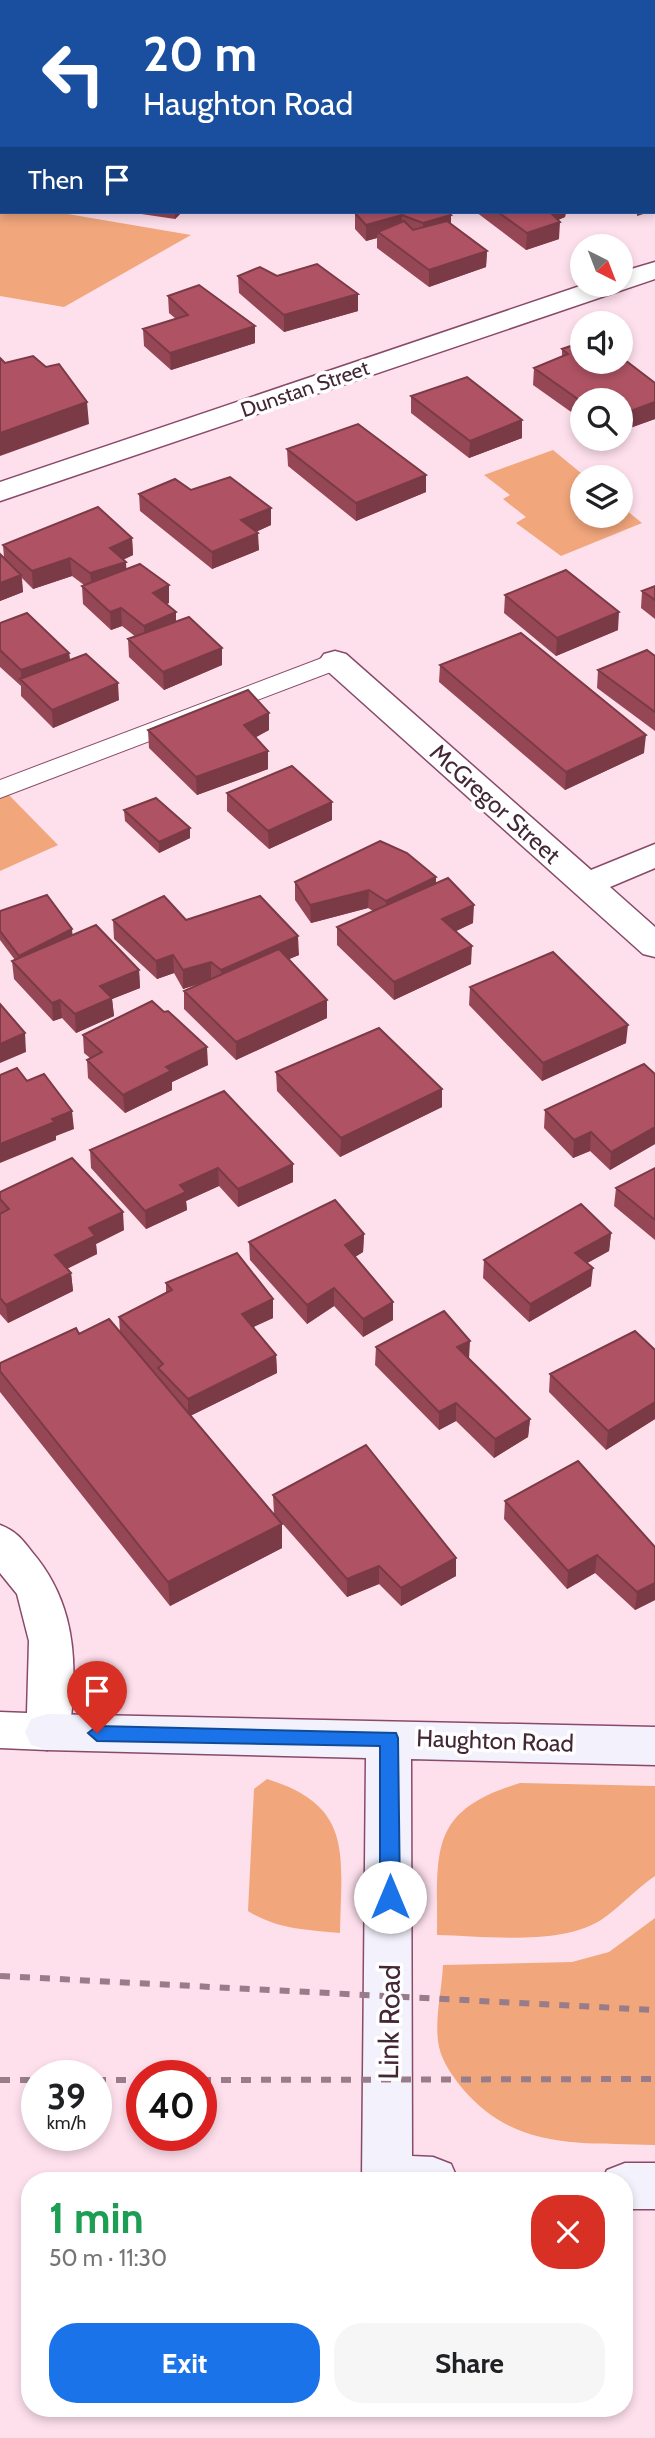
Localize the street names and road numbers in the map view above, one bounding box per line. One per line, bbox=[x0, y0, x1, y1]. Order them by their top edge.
street label: Dunstan Street bbox=[237, 355, 372, 422]
street label: McGregor Street bbox=[424, 738, 566, 870]
street label: Haughton Road bbox=[416, 1723, 574, 1758]
street label: Link Road bbox=[371, 1964, 407, 2080]

